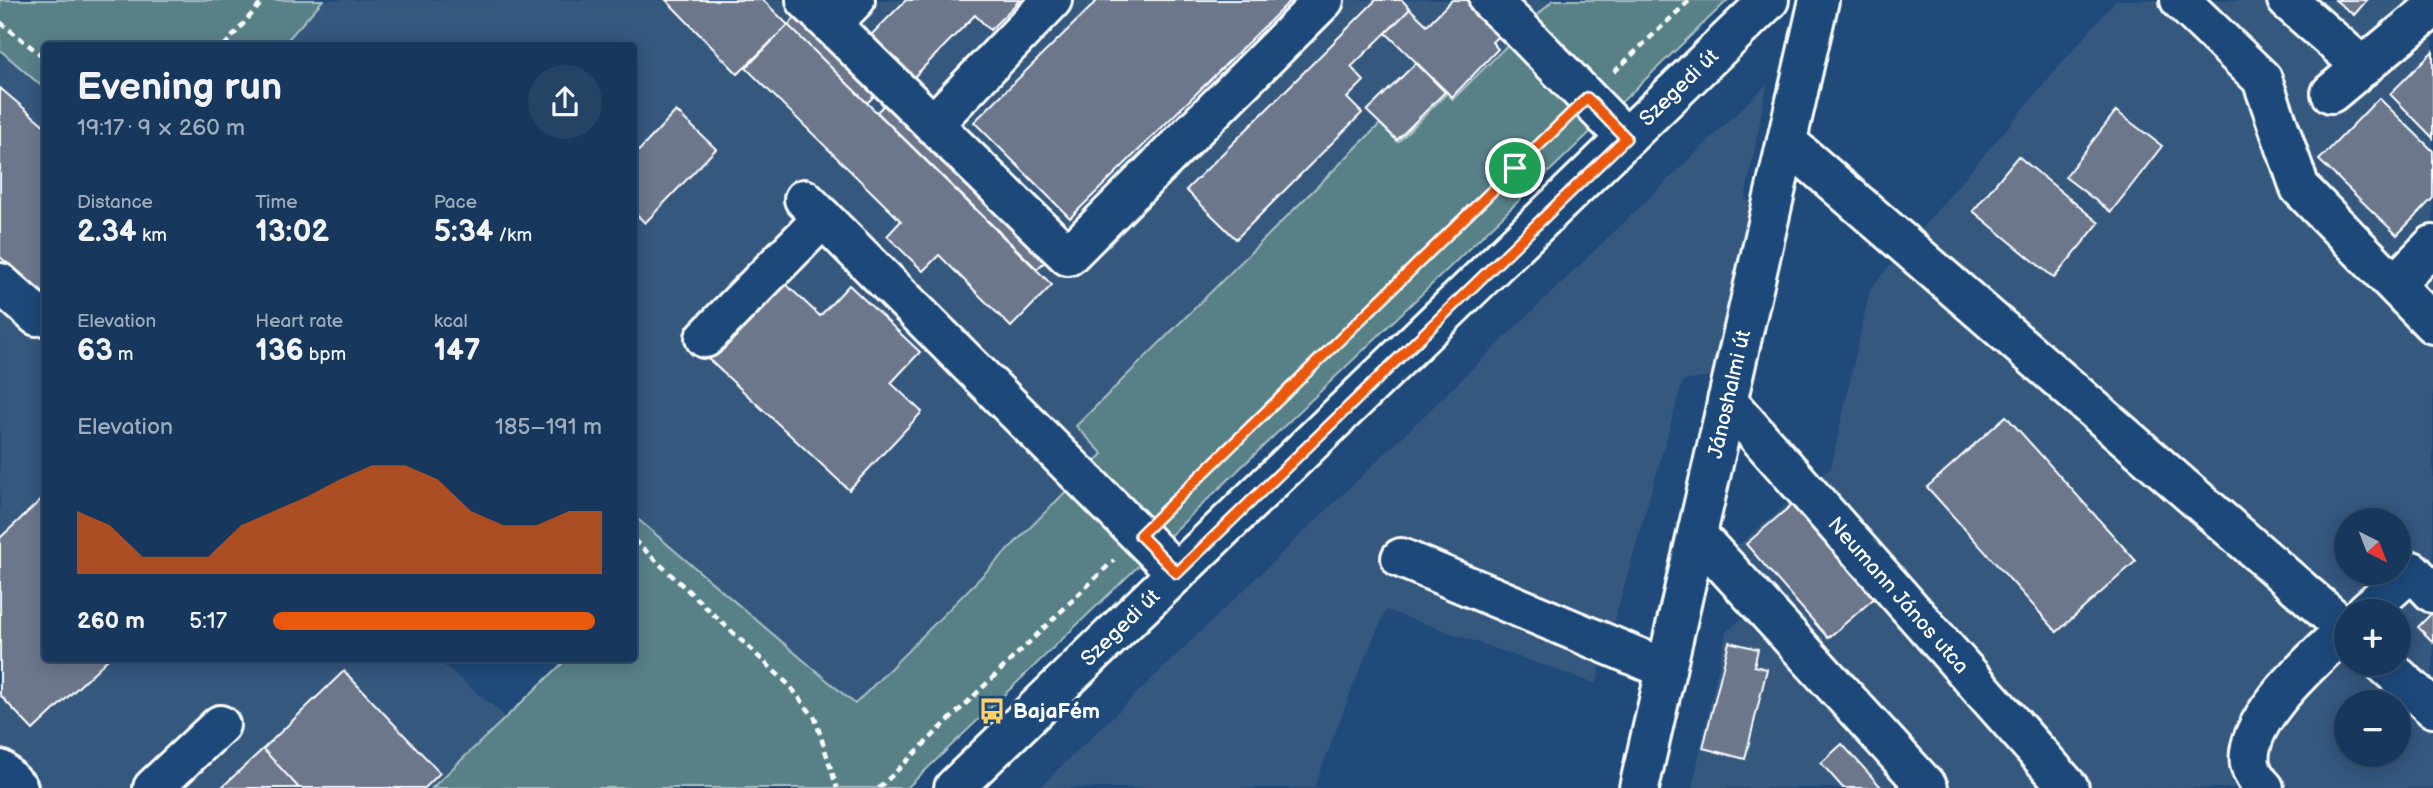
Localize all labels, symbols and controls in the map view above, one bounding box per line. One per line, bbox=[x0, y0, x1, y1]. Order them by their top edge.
street label: Szegedi út bbox=[1634, 43, 1724, 131]
text: Evening run bbox=[77, 65, 282, 110]
button: share bbox=[528, 65, 602, 139]
text: 19:17 · 9 × 260 m bbox=[77, 114, 245, 142]
pin bbox=[1485, 138, 1545, 198]
icon: arrive bbox=[1496, 149, 1534, 187]
text: Distance bbox=[77, 191, 153, 214]
text: Time bbox=[255, 191, 297, 214]
text: Pace bbox=[434, 191, 477, 214]
text: 2.34 bbox=[77, 214, 137, 250]
text: 13:02 bbox=[255, 214, 329, 250]
text: 5:34 bbox=[434, 214, 493, 250]
text: km bbox=[137, 224, 167, 247]
text: /km bbox=[493, 224, 532, 247]
text: Elevation bbox=[77, 310, 156, 333]
text: Heart rate bbox=[255, 310, 343, 333]
text: kcal bbox=[434, 310, 468, 333]
street label: Jánoshalmi út bbox=[1702, 327, 1756, 461]
text: 63 bbox=[77, 333, 113, 369]
text: 136 bbox=[255, 333, 304, 369]
text: 147 bbox=[434, 333, 481, 369]
text: m bbox=[113, 343, 134, 366]
text: bpm bbox=[304, 343, 346, 366]
text: Elevation bbox=[77, 413, 173, 441]
text: 185–191 m bbox=[495, 413, 602, 441]
north arrow bbox=[2334, 508, 2412, 584]
map controls bbox=[2334, 508, 2411, 767]
street label: Neumann János utca bbox=[1823, 512, 1974, 678]
street label: Szegedi út bbox=[1075, 583, 1165, 671]
button: + bbox=[2334, 599, 2411, 676]
text: 260 m bbox=[77, 607, 145, 635]
text: 5:17 bbox=[189, 607, 227, 635]
button: − bbox=[2334, 690, 2411, 767]
bus stop icon: BajaFém bbox=[977, 696, 1007, 726]
place label: BajaFém bbox=[1013, 699, 1100, 724]

